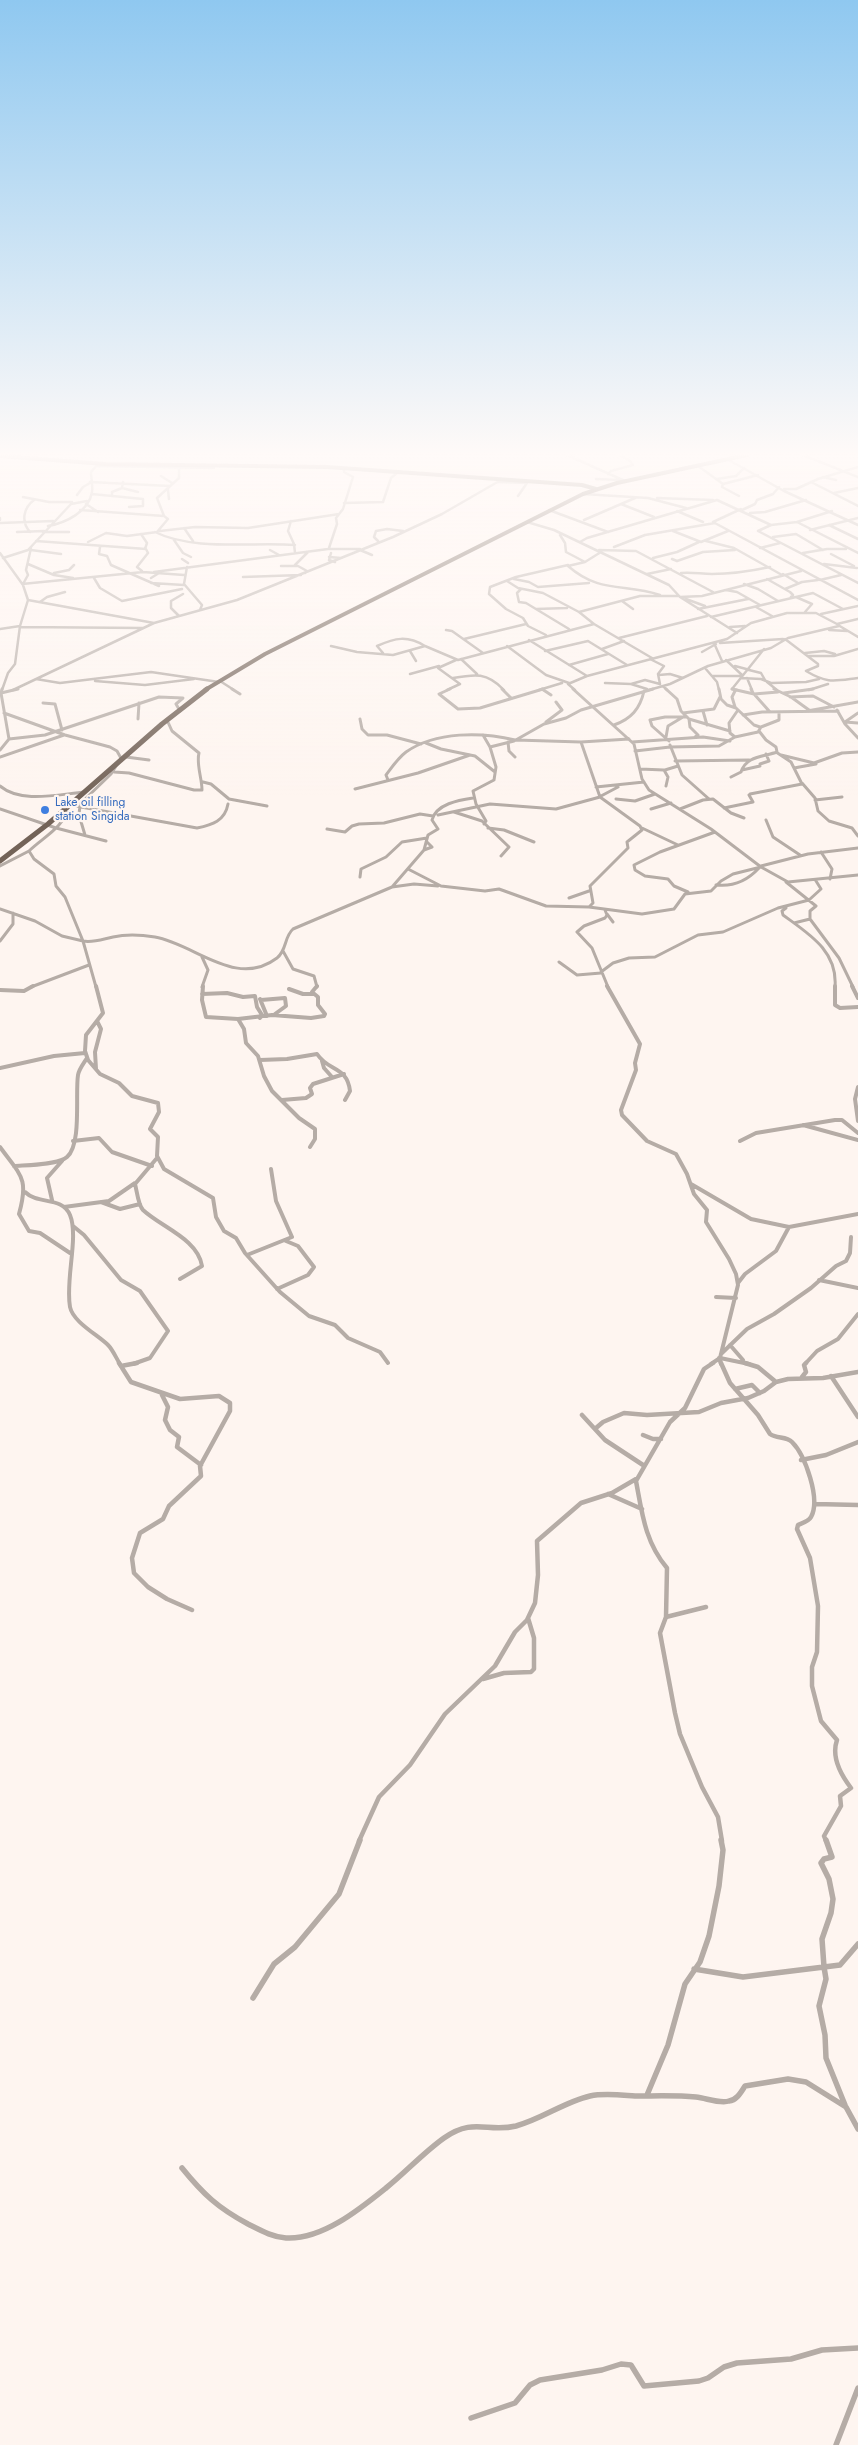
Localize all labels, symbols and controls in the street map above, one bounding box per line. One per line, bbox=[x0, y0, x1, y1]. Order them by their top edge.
place label: Lake oil filling station Singida bbox=[55, 796, 130, 824]
marker: Lake oil filling station Singida bbox=[39, 804, 51, 816]

